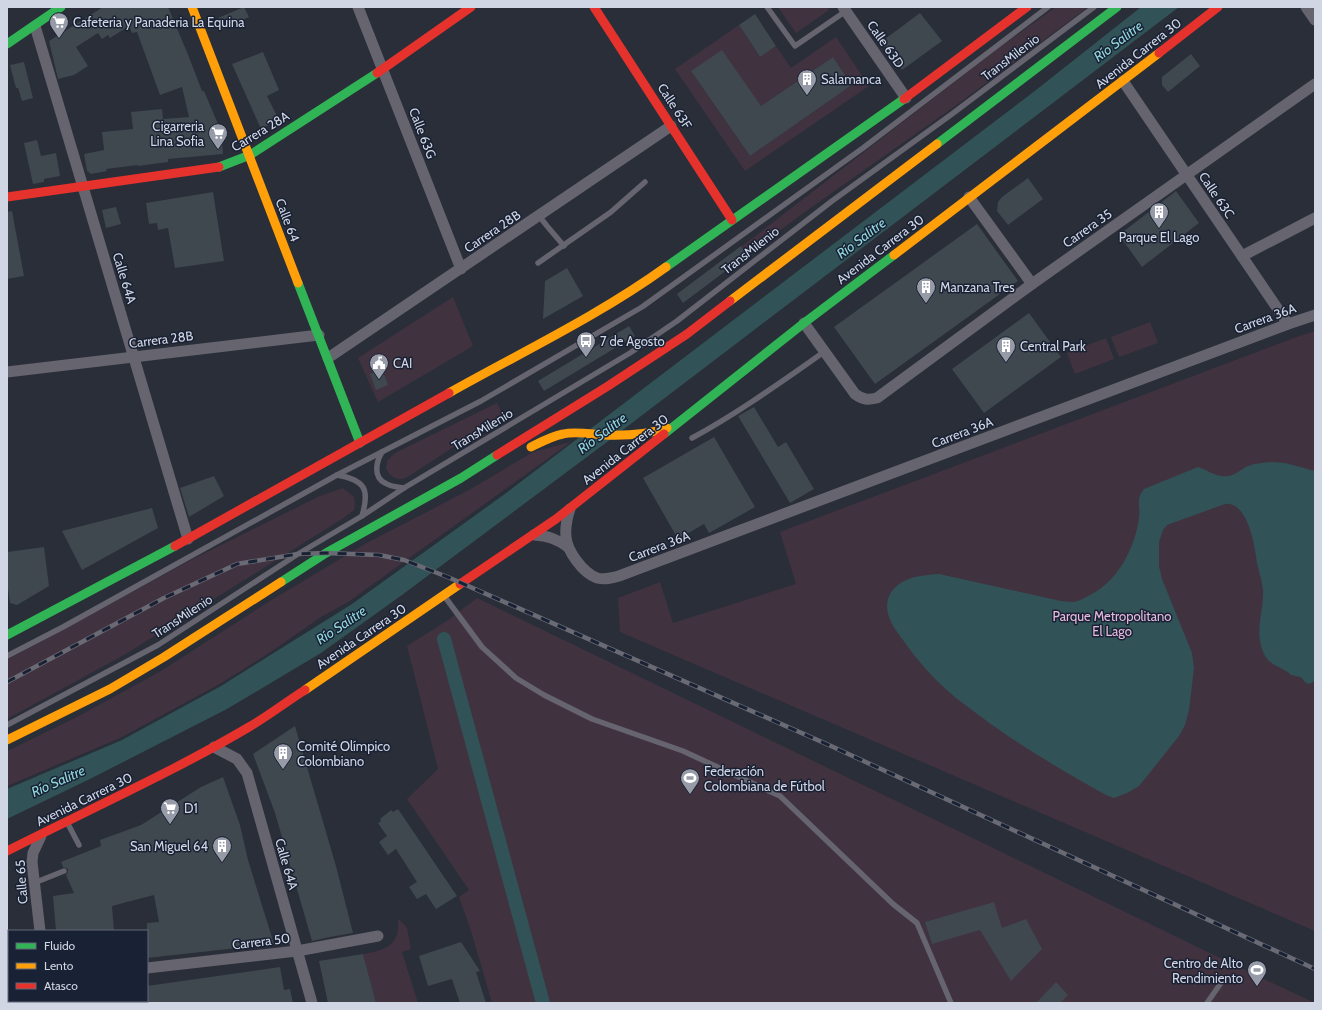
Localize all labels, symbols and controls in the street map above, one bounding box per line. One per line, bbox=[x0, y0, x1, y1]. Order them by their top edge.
supermarket icon: Cafeteria y Panaderia La Equina bbox=[48, 11, 70, 39]
place label: Cafeteria y Panaderia La Equina bbox=[73, 14, 245, 30]
street label: Avenida Carrera 30 bbox=[1092, 14, 1184, 92]
water label: Río Salitre bbox=[1090, 16, 1147, 65]
street label: Calle 63D bbox=[864, 17, 908, 71]
street label: TransMilenio bbox=[978, 30, 1042, 84]
building icon: Salamanca bbox=[796, 68, 818, 96]
place label: Salamanca bbox=[821, 71, 882, 87]
street label: Calle 63F bbox=[654, 80, 696, 132]
street label: Calle 63G bbox=[406, 105, 440, 161]
street label: Carrera 28A bbox=[228, 107, 292, 155]
place label: Cigarreria Lina Sofia bbox=[150, 118, 205, 149]
supermarket icon: Cigarreria Lina Sofia bbox=[207, 122, 229, 150]
street label: Calle 63C bbox=[1196, 169, 1238, 221]
street label: Calle 64 bbox=[273, 196, 304, 244]
building icon: Parque El Lago bbox=[1148, 201, 1170, 229]
street label: Carrera 35 bbox=[1059, 205, 1115, 251]
street label: Carrera 28B bbox=[461, 206, 523, 256]
street label: Avenida Carrera 30 bbox=[833, 211, 927, 287]
water label: Río Salitre bbox=[833, 213, 890, 262]
street label: TransMilenio bbox=[718, 223, 782, 277]
place label: Parque El Lago bbox=[1119, 229, 1199, 245]
street label: Calle 64A bbox=[110, 250, 140, 306]
building icon: Manzana Tres bbox=[915, 276, 937, 304]
place label: Manzana Tres bbox=[940, 279, 1015, 295]
street label: Carrera 36A bbox=[1232, 299, 1298, 337]
street label: Carrera 28B bbox=[128, 327, 194, 351]
bus stop icon: 7 de Agosto bbox=[575, 330, 597, 358]
place label: 7 de Agosto bbox=[600, 333, 665, 349]
building icon: Central Park bbox=[995, 335, 1017, 363]
place label: Central Park bbox=[1020, 338, 1086, 354]
public building icon: CAI bbox=[368, 352, 390, 380]
place label: CAI bbox=[393, 355, 412, 371]
street label: TransMilenio bbox=[448, 404, 516, 454]
water label: Río Salitre bbox=[574, 408, 631, 457]
street label: Avenida Carrera 30 bbox=[579, 410, 671, 488]
street label: Carrera 36A bbox=[929, 413, 995, 451]
street label: Carrera 36A bbox=[626, 527, 692, 565]
street label: TransMilenio bbox=[149, 591, 215, 641]
street label: Avenida Carrera 30 bbox=[313, 600, 409, 672]
water label: Río Salitre bbox=[312, 601, 370, 648]
park label: Parque Metropolitano El Lago bbox=[1053, 608, 1171, 639]
place label: Comité Olímpico Colombiano bbox=[297, 738, 390, 769]
building icon: Comité Olímpico Colombiano bbox=[272, 742, 294, 770]
water label: Río Salitre bbox=[28, 761, 88, 801]
place label: Federación Colombiana de Fútbol bbox=[704, 763, 825, 794]
sports icon: Federación Colombiana de Fútbol bbox=[679, 767, 701, 795]
street label: Avenida Carrera 30 bbox=[33, 769, 135, 829]
supermarket icon: D1 bbox=[159, 797, 181, 825]
place label: D1 bbox=[184, 800, 198, 816]
building icon: San Miguel 64 bbox=[211, 835, 233, 863]
street label: Calle 64A bbox=[272, 836, 302, 892]
place label: San Miguel 64 bbox=[130, 838, 208, 854]
street label: Calle 65 bbox=[11, 859, 31, 905]
legend bbox=[8, 930, 148, 1002]
street label: Carrera 50 bbox=[231, 930, 291, 952]
text: Fluido bbox=[44, 938, 76, 953]
place label: Centro de Alto Rendimiento bbox=[1164, 955, 1243, 986]
text: Lento bbox=[44, 958, 74, 973]
sports icon: Centro de Alto Rendimiento bbox=[1246, 959, 1268, 987]
text: Atasco bbox=[44, 978, 78, 993]

